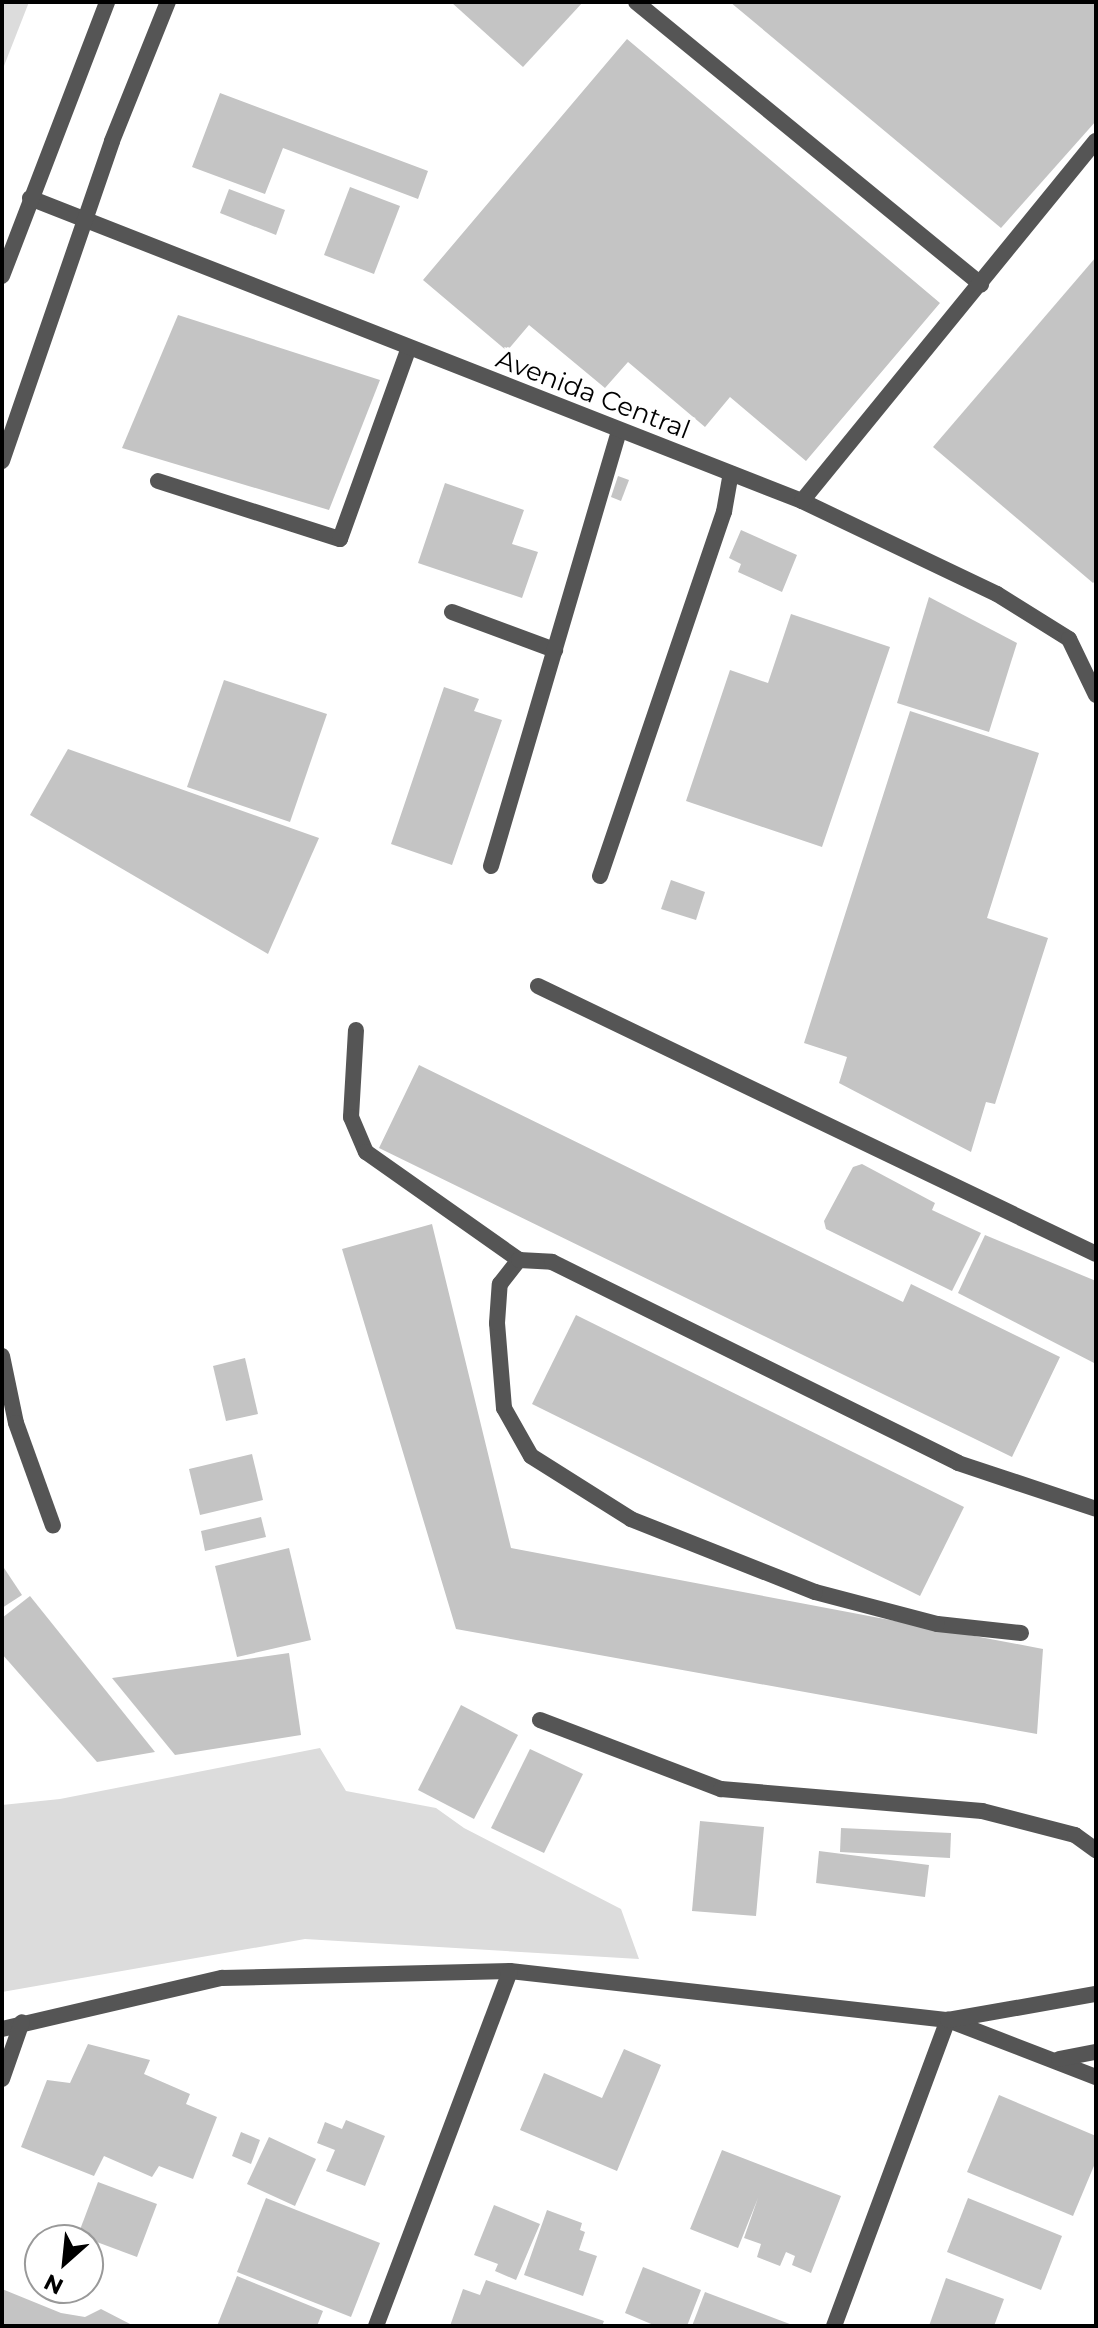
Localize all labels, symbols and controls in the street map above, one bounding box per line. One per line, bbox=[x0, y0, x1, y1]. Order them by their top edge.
street label: Avenida Central bbox=[492, 344, 694, 446]
north arrow bbox=[24, 2224, 104, 2304]
text: N bbox=[40, 2268, 68, 2300]

